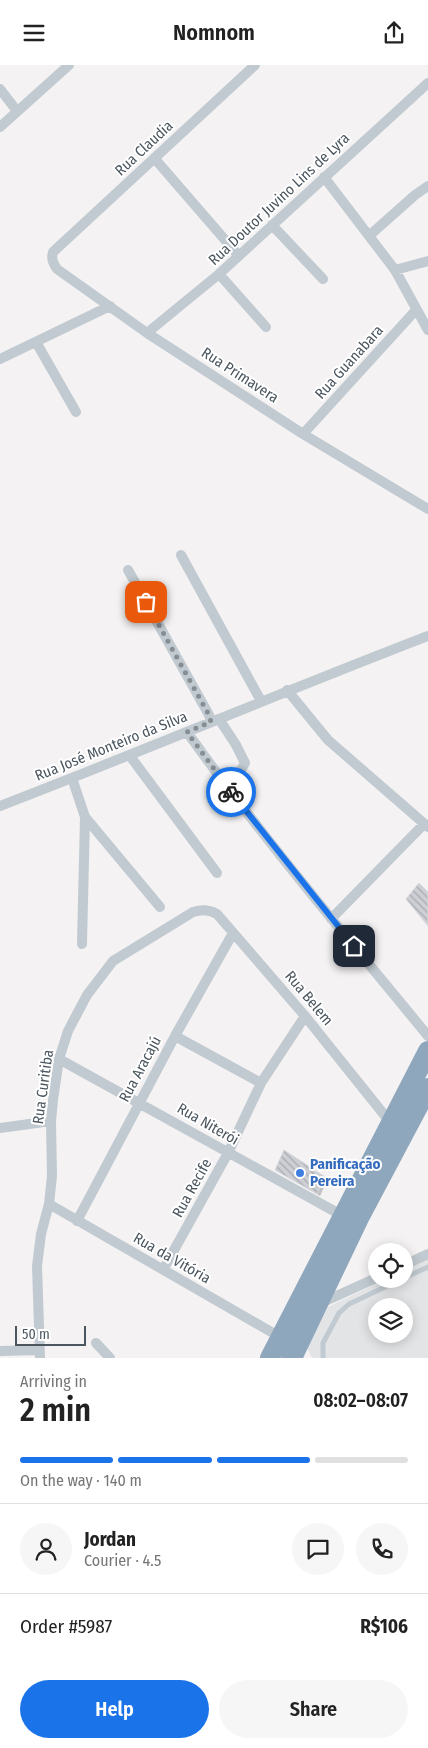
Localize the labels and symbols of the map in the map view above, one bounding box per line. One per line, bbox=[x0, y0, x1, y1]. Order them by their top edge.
street label: Rua Claudia bbox=[111, 117, 177, 179]
street label: Rua Doutor Juvino Lins de Lyra bbox=[205, 129, 353, 269]
street label: Rua Guanabara bbox=[311, 321, 387, 403]
street label: Rua Primavera bbox=[198, 343, 282, 407]
pin bbox=[125, 581, 167, 623]
street label: Rua José Monteiro da Silva bbox=[32, 707, 190, 785]
courier bbox=[206, 767, 256, 817]
pin bbox=[333, 925, 375, 967]
street label: Rua Belem bbox=[281, 967, 337, 1029]
street label: Rua Aracajú bbox=[115, 1033, 165, 1105]
street label: Rua Curitiba bbox=[29, 1049, 57, 1125]
street label: Rua Niterói bbox=[174, 1099, 242, 1149]
place label: Panificação Pereira bbox=[310, 1155, 381, 1190]
street label: Rua Recife bbox=[169, 1156, 215, 1220]
marker: Panificação Pereira bbox=[294, 1167, 306, 1179]
street label: Rua da Vitória bbox=[130, 1229, 214, 1287]
scale bar bbox=[15, 1323, 86, 1346]

